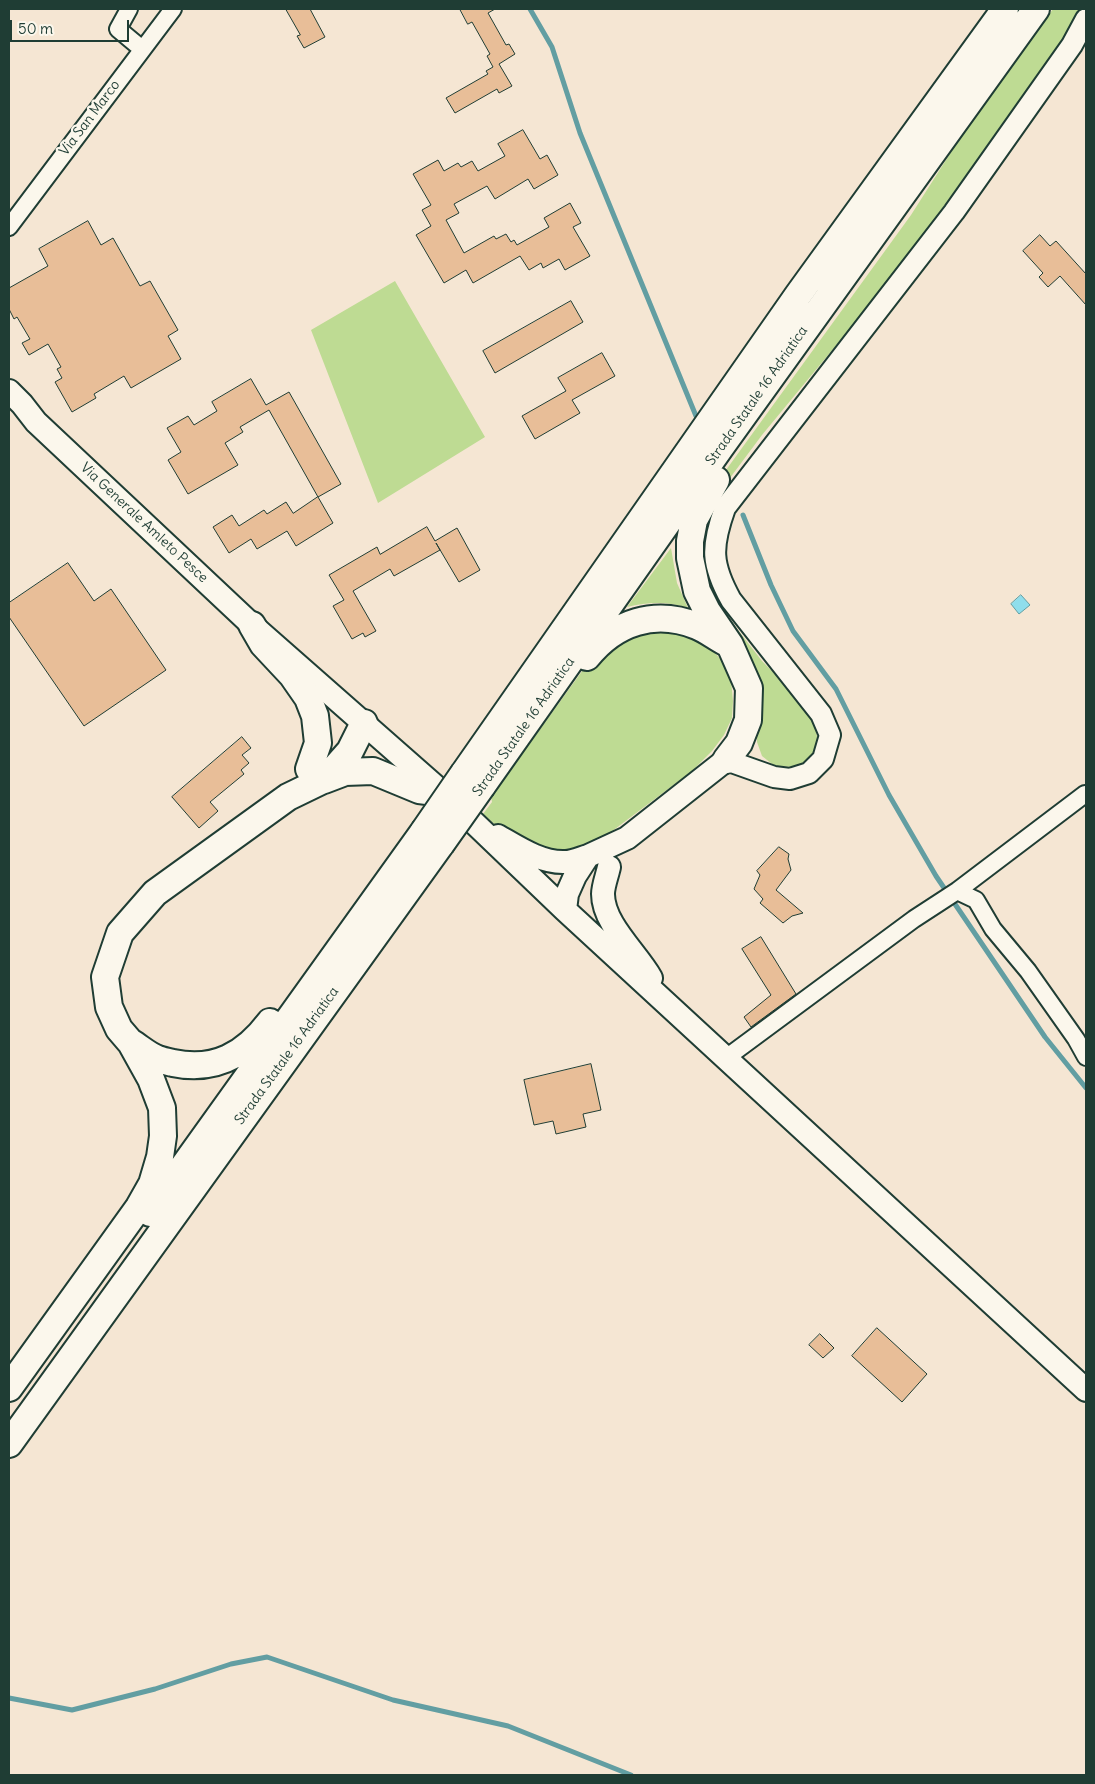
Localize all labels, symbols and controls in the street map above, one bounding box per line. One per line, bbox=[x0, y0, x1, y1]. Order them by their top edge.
scale bar bbox=[12, 10, 131, 42]
text: 50 m bbox=[18, 19, 53, 38]
street label: Via San Marco bbox=[56, 77, 124, 159]
street label: Strada Statale 16 Adriatica bbox=[702, 323, 812, 469]
street label: Via Generale Amleto Pesce bbox=[77, 460, 211, 586]
street label: Strada Statale 16 Adriatica bbox=[469, 654, 579, 800]
street label: Strada Statale 16 Adriatica bbox=[231, 984, 343, 1128]

